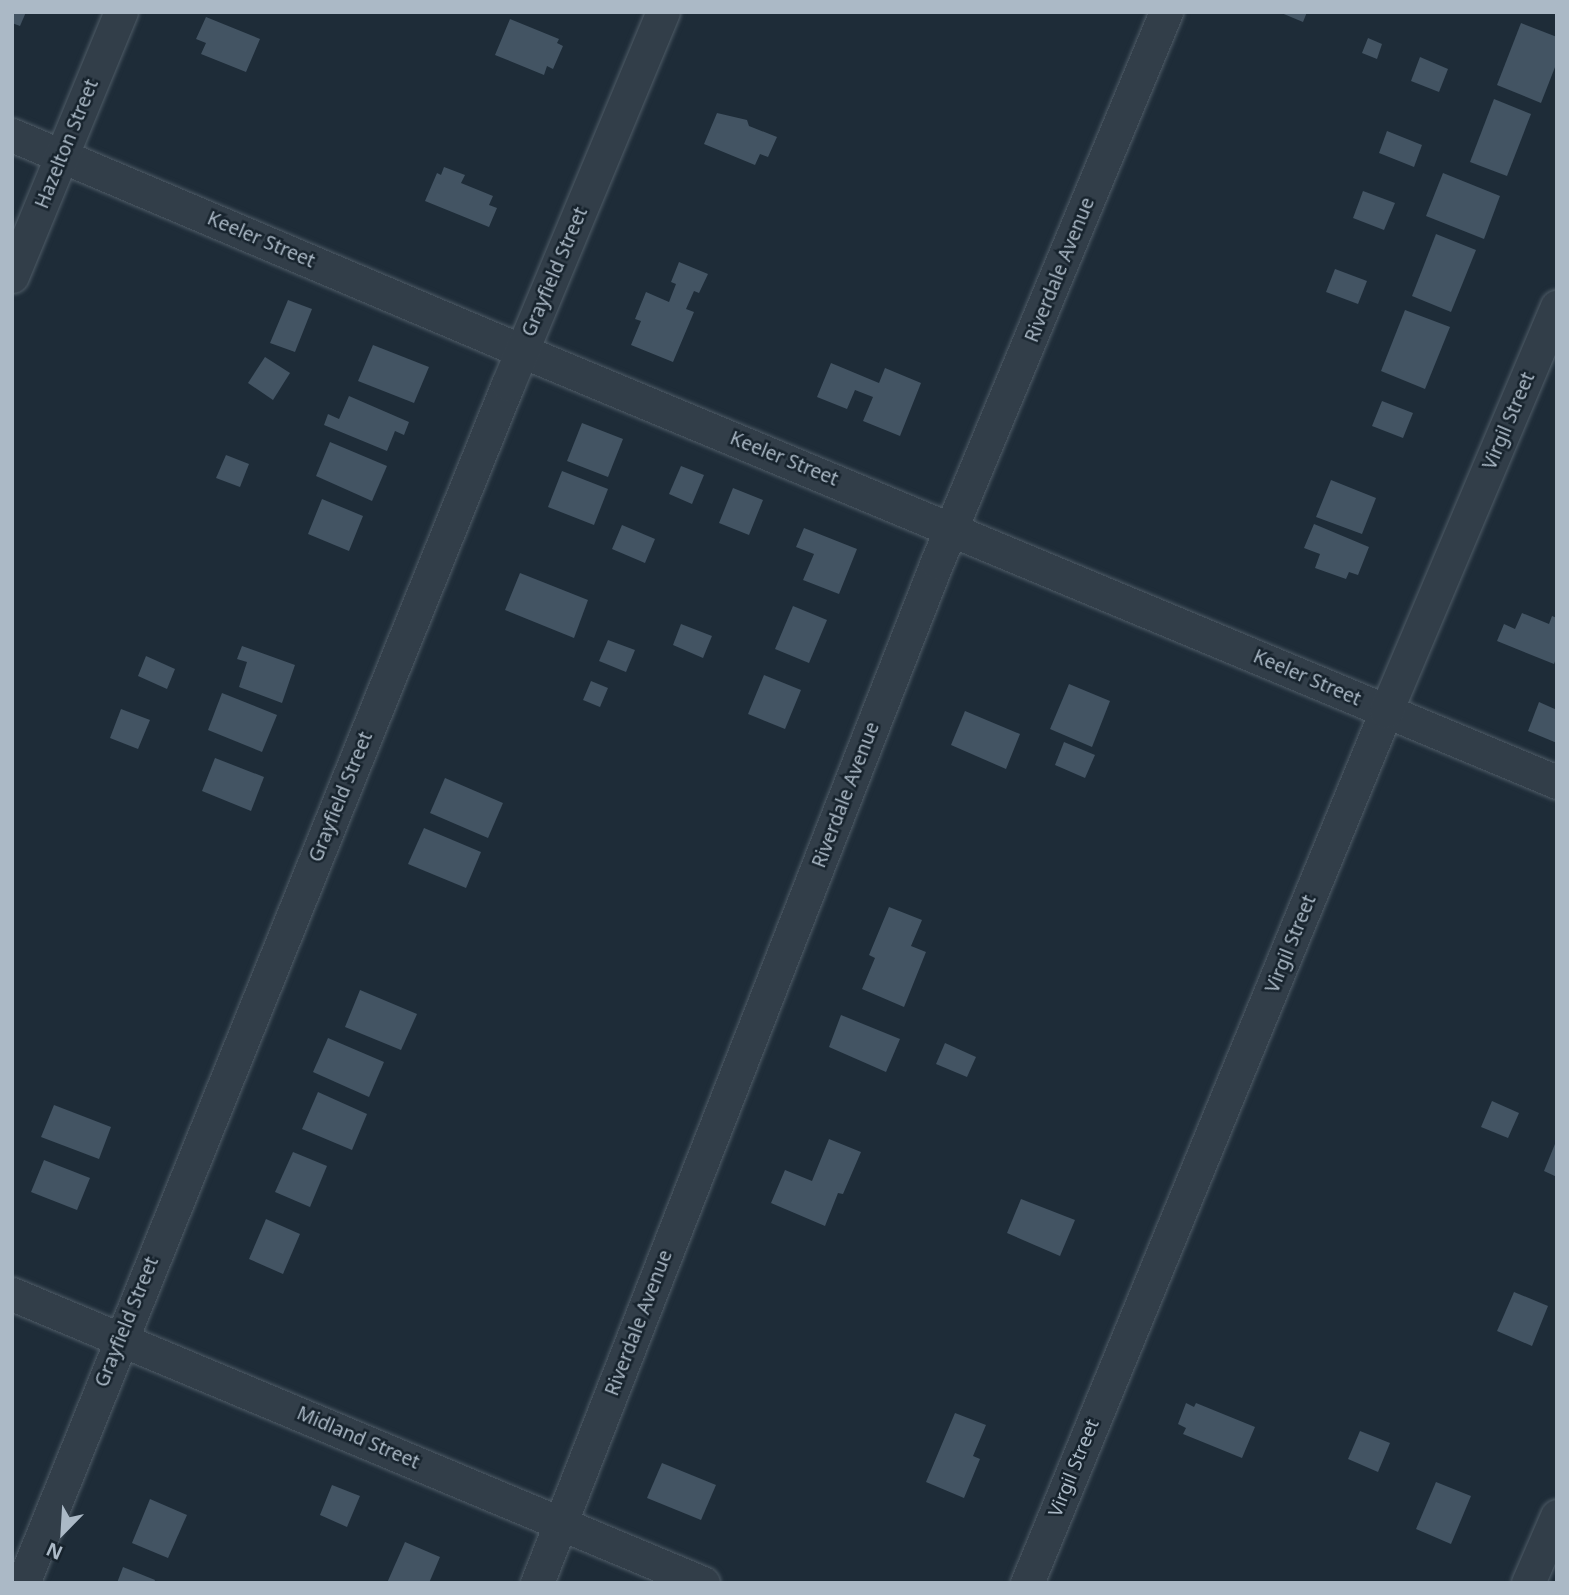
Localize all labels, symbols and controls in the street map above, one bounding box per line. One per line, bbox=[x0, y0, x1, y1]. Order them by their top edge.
street label: Hazelton Street bbox=[31, 76, 103, 212]
street label: Riverdale Avenue bbox=[1021, 194, 1099, 346]
street label: Grayfield Street bbox=[517, 204, 593, 340]
street label: Keeler Street bbox=[204, 207, 318, 273]
street label: Virgil Street bbox=[1478, 369, 1540, 473]
street label: Keeler Street bbox=[727, 427, 841, 491]
street label: Keeler Street bbox=[1250, 645, 1364, 711]
street label: Riverdale Avenue bbox=[808, 719, 884, 871]
street label: Grayfield Street bbox=[305, 729, 377, 865]
street label: Virgil Street bbox=[1261, 892, 1321, 996]
street label: Riverdale Avenue bbox=[601, 1247, 677, 1399]
street label: Grayfield Street bbox=[91, 1254, 163, 1390]
street label: Midland Street bbox=[293, 1402, 423, 1474]
street label: Virgil Street bbox=[1044, 1416, 1104, 1520]
north arrow bbox=[28, 1497, 98, 1567]
text: N bbox=[42, 1536, 67, 1566]

